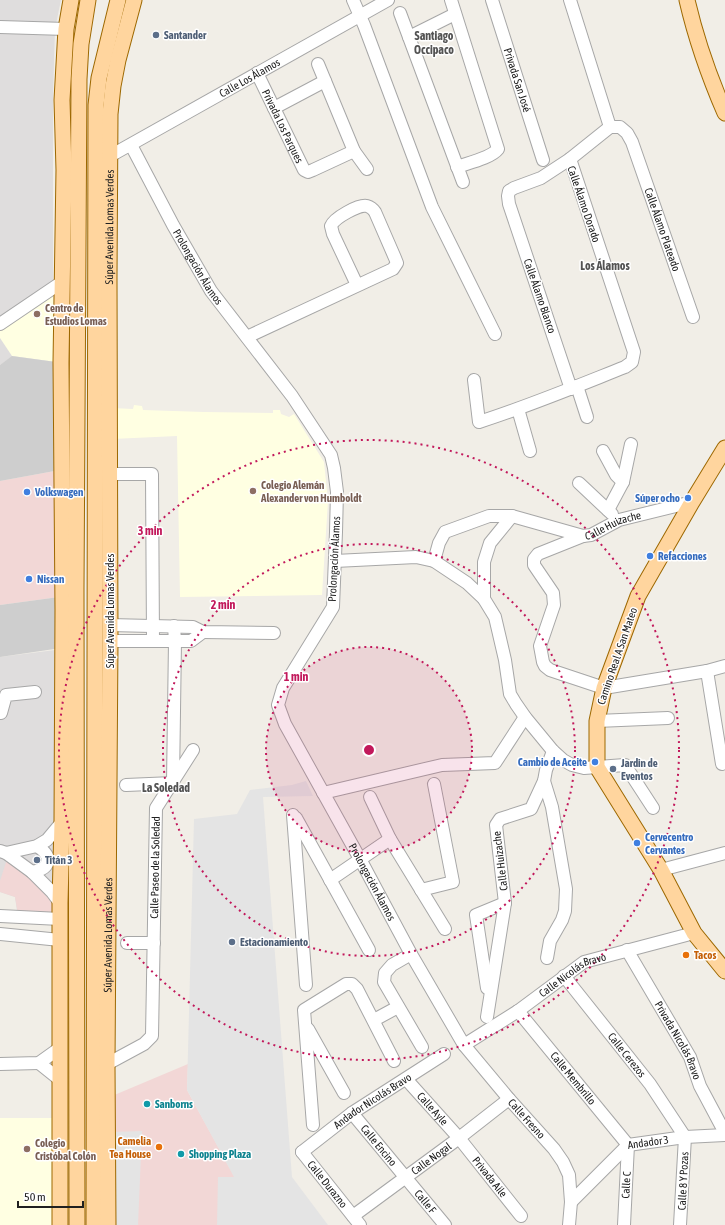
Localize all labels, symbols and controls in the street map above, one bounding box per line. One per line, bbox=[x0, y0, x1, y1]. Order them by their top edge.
place label: Santander bbox=[164, 29, 207, 41]
district label: Santiago Occipaco bbox=[414, 29, 454, 57]
marker: Santander bbox=[151, 30, 161, 40]
street label: Privada San José bbox=[502, 46, 533, 114]
street label: Calle Los Álamos bbox=[217, 56, 282, 99]
street label: Privada Los Parques bbox=[260, 87, 306, 165]
street label: Calle Álamo Dorado bbox=[565, 164, 603, 244]
street label: Súper Avenida Lomas Verdes bbox=[103, 169, 116, 284]
street label: Calle Álamo Plateado bbox=[642, 186, 683, 273]
street label: Prolongación Álamos bbox=[171, 227, 225, 307]
street label: Calle Álamo Blanco bbox=[522, 257, 558, 335]
district label: Los Álamos bbox=[580, 258, 630, 273]
place label: Centro de Estudios Lomas bbox=[45, 302, 107, 327]
marker: Centro de Estudios Lomas bbox=[32, 309, 42, 319]
place label: Colegio Alemán Alexander von Humboldt bbox=[260, 479, 362, 504]
place label: Volkswagen bbox=[34, 486, 83, 498]
marker: Colegio Alemán Alexander von Humboldt bbox=[248, 486, 258, 496]
marker: Volkswagen bbox=[22, 487, 32, 497]
place label: Súper ocho bbox=[635, 492, 680, 504]
marker: Súper ocho bbox=[683, 493, 693, 503]
street label: Calle Huizache bbox=[584, 509, 642, 542]
street label: Prolongación Álamos bbox=[326, 516, 342, 602]
text: 3 min bbox=[138, 524, 162, 538]
place label: Refacciones bbox=[658, 550, 707, 562]
marker: Refacciones bbox=[645, 551, 655, 561]
street label: Súper Avenida Lomas Verdes bbox=[104, 554, 116, 668]
place label: Nissan bbox=[37, 573, 64, 585]
marker: Nissan bbox=[24, 574, 34, 584]
text: 2 min bbox=[211, 598, 235, 612]
street label: Camino Real A San Mateo bbox=[595, 606, 639, 706]
text: 1 min bbox=[284, 670, 308, 684]
centre of rings bbox=[362, 743, 376, 757]
place label: Cambio de Aceite bbox=[518, 756, 587, 768]
marker: Cambio de Aceite bbox=[590, 757, 600, 767]
place label: Jardin de Eventos bbox=[620, 757, 658, 782]
marker: Jardin de Eventos bbox=[608, 764, 618, 774]
district label: La Soledad bbox=[142, 781, 190, 795]
street label: Calle Paseo de la Soledad bbox=[148, 816, 162, 919]
street label: Calle Huizache bbox=[490, 830, 510, 892]
place label: Cervecentro Cervantes bbox=[645, 831, 694, 856]
marker: Cervecentro Cervantes bbox=[632, 838, 642, 848]
street label: Prolongación Álamos bbox=[347, 841, 398, 923]
place label: Titán 3 bbox=[45, 854, 72, 866]
marker: Titán 3 bbox=[32, 855, 42, 865]
street label: Súper Avenida Lomas Verdes bbox=[102, 877, 114, 992]
place label: Estacionamiento bbox=[240, 936, 308, 948]
marker: Estacionamiento bbox=[227, 937, 237, 947]
place label: Tacos bbox=[694, 949, 716, 961]
street label: Calle Nicolás Bravo bbox=[537, 950, 607, 999]
marker: Tacos bbox=[681, 950, 691, 960]
street label: Privada Nicolás Bravo bbox=[652, 999, 703, 1081]
street label: Calle Cerezos bbox=[606, 1030, 648, 1080]
street label: Calle Membrillo bbox=[548, 1049, 598, 1107]
street label: Andador Nicolás Bravo bbox=[331, 1071, 413, 1131]
street label: Calle Ayle bbox=[415, 1090, 451, 1128]
street label: Calle Fresno bbox=[506, 1096, 548, 1141]
place label: Sanborns bbox=[155, 1098, 193, 1110]
marker: Sanborns bbox=[142, 1099, 152, 1109]
street label: Calle Encino bbox=[358, 1122, 399, 1168]
street label: Andador 3 bbox=[627, 1133, 670, 1151]
place label: Camelia Tea House bbox=[109, 1135, 151, 1160]
place label: Colegio Cristóbal Colón bbox=[35, 1137, 96, 1162]
street label: Calle Nogal bbox=[409, 1140, 453, 1177]
marker: Camelia Tea House bbox=[154, 1142, 164, 1152]
marker: Colegio Cristóbal Colón bbox=[22, 1144, 32, 1154]
place label: Shopping Plaza bbox=[189, 1148, 251, 1160]
marker: Shopping Plaza bbox=[176, 1149, 186, 1159]
street label: Calle 8 Y Pozas bbox=[675, 1151, 691, 1211]
street label: Privada Aile bbox=[470, 1154, 510, 1200]
street label: Calle Durazno bbox=[305, 1158, 350, 1210]
street label: Calle C bbox=[619, 1171, 633, 1199]
scale bar bbox=[18, 1183, 83, 1209]
street label: Calle F bbox=[412, 1187, 439, 1216]
text: 50 m bbox=[24, 1190, 46, 1204]

